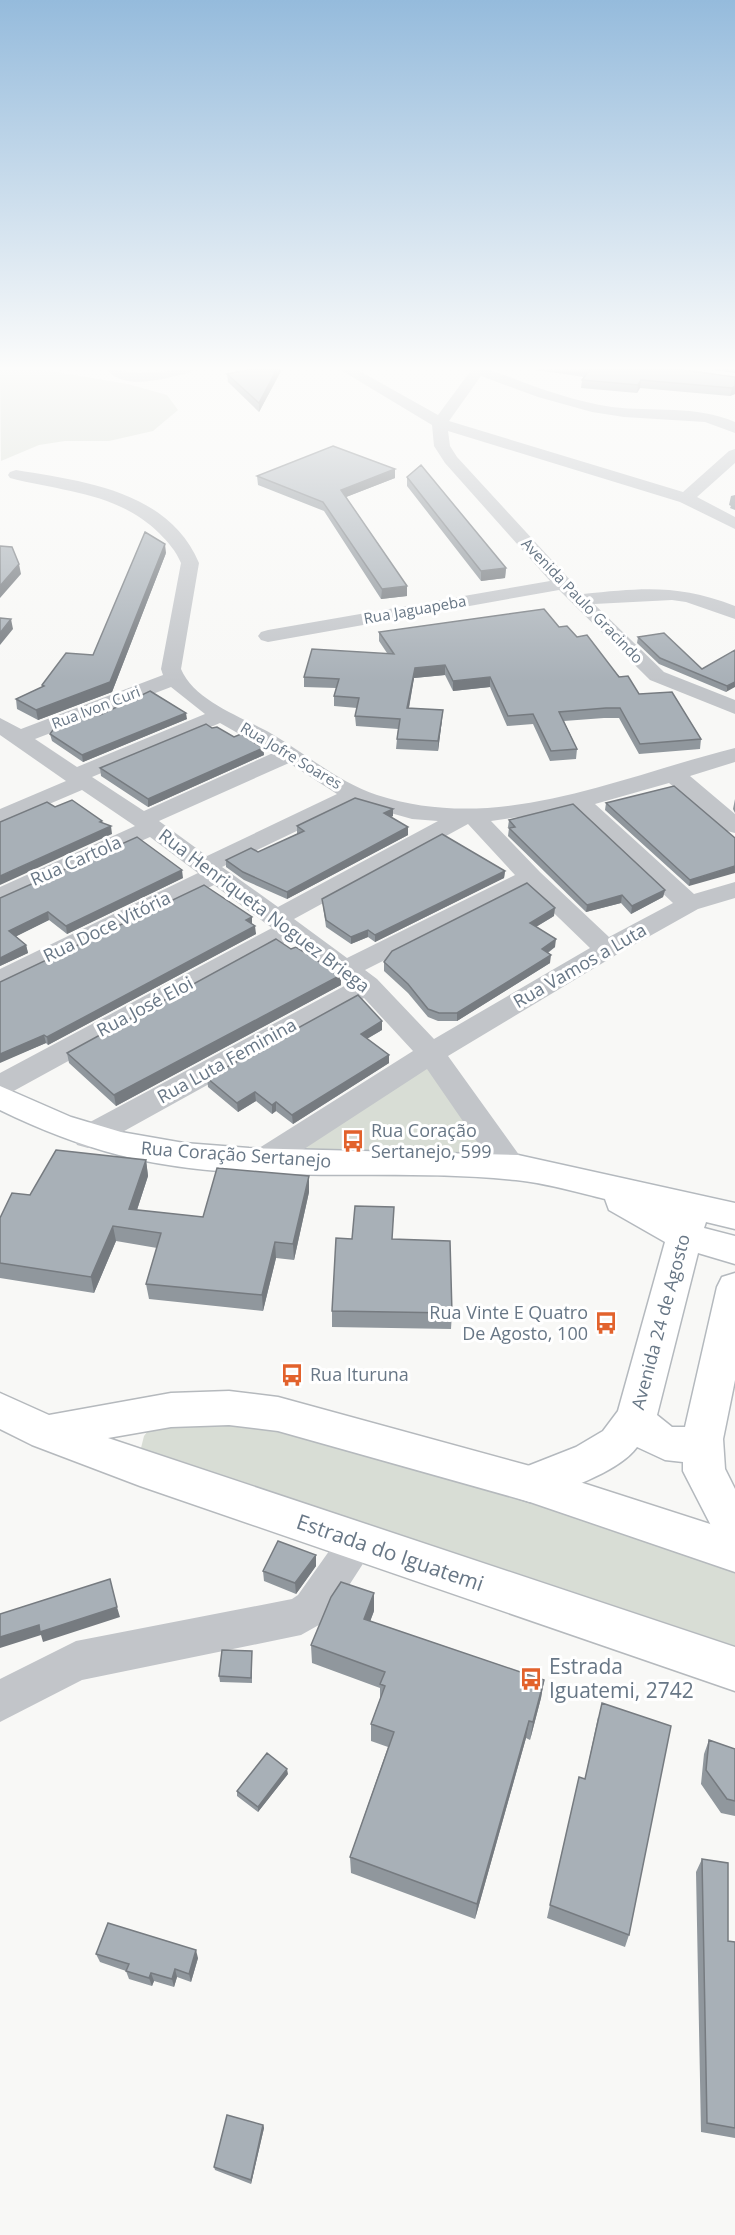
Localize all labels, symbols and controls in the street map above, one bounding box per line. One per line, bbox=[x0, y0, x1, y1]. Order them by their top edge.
street label: Avenida Paulo Gracindo bbox=[518, 533, 648, 667]
street label: Rua Jaguapeba bbox=[362, 590, 468, 628]
street label: Rua Ivon Curi bbox=[49, 681, 143, 733]
street label: Rua Jofre Soares bbox=[237, 717, 346, 793]
street label: Rua Henriqueta Noguez Briega bbox=[154, 823, 375, 997]
street label: Rua Cartola bbox=[26, 829, 125, 891]
street label: Rua Doce Vitória bbox=[39, 885, 174, 967]
street label: Rua Vamos a Luta bbox=[509, 917, 650, 1013]
street label: Rua José Eloi bbox=[92, 971, 197, 1042]
street label: Rua Luta Feminina bbox=[153, 1012, 300, 1108]
place label: Rua Coração Sertanejo, 599 bbox=[371, 1118, 491, 1163]
bus stop icon: Rua Coração Sertanejo, 599 bbox=[340, 1128, 366, 1154]
street label: Rua Coração Sertanejo bbox=[140, 1135, 332, 1173]
street label: Avenida 24 de Agosto bbox=[625, 1231, 695, 1412]
place label: Rua Vinte E Quatro De Agosto, 100 bbox=[429, 1300, 588, 1345]
bus stop icon: Rua Vinte E Quatro De Agosto, 100 bbox=[593, 1310, 619, 1336]
bus stop icon: Rua Ituruna bbox=[279, 1362, 305, 1388]
place label: Rua Ituruna bbox=[310, 1362, 409, 1386]
street label: Estrada do Iguatemi bbox=[293, 1507, 488, 1597]
place label: Estrada Iguatemi, 2742 bbox=[549, 1652, 694, 1704]
bus stop icon: Estrada Iguatemi, 2742 bbox=[518, 1666, 544, 1692]

